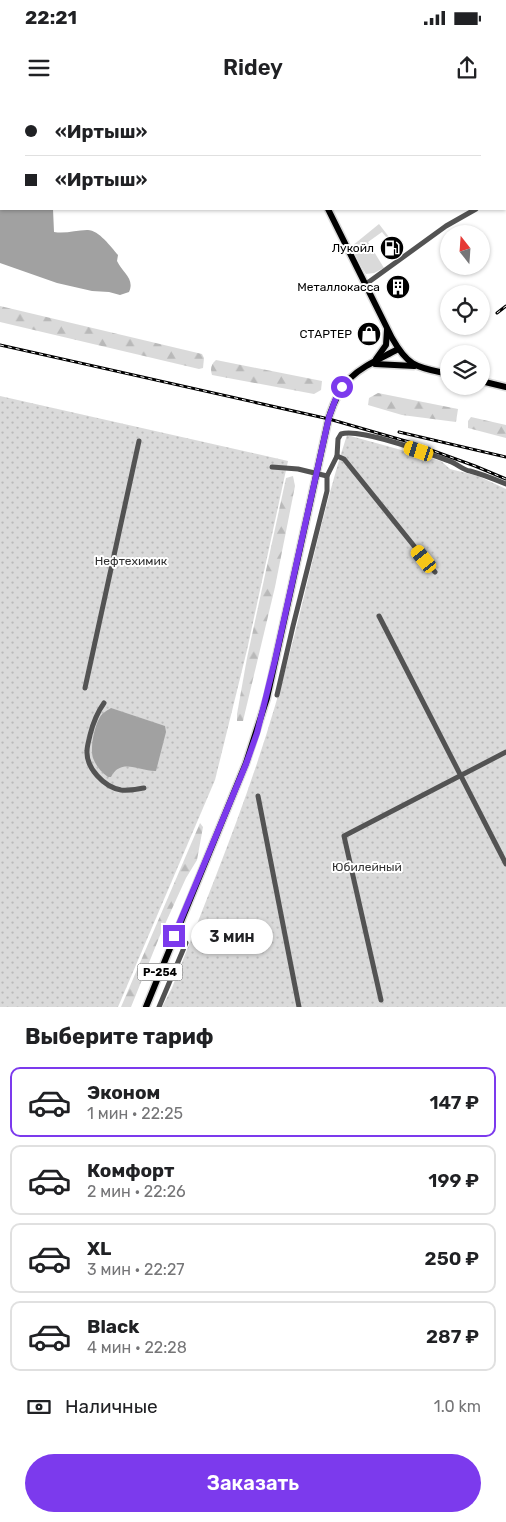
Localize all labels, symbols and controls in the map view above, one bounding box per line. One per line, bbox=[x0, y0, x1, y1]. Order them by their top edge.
text: 22:21 bbox=[25, 6, 77, 29]
icon: menu bbox=[25, 54, 53, 82]
text: Ridey bbox=[223, 54, 283, 81]
icon: share bbox=[453, 54, 481, 82]
text: «Иртыш» bbox=[55, 120, 147, 143]
text: «Иртыш» bbox=[55, 168, 147, 191]
north arrow bbox=[440, 225, 490, 275]
map controls bbox=[440, 225, 490, 395]
fuel station icon: Лукойл bbox=[379, 235, 405, 261]
place label: Лукойл bbox=[332, 241, 374, 255]
building icon: Металлокасса bbox=[385, 274, 411, 300]
place label: Металлокасса bbox=[297, 280, 380, 294]
button: locate bbox=[440, 285, 490, 335]
shop icon: СТАРТЕР bbox=[356, 321, 382, 347]
place label: СТАРТЕР bbox=[299, 327, 352, 341]
button: layers bbox=[440, 345, 490, 395]
route start bbox=[331, 376, 353, 398]
car bbox=[402, 439, 435, 463]
car bbox=[408, 543, 439, 575]
park label: Нефтехимик bbox=[95, 554, 168, 568]
park label: Юбилейный bbox=[332, 860, 402, 874]
callout: 3 мин bbox=[192, 918, 274, 954]
route end bbox=[163, 925, 185, 947]
text: 3 мин bbox=[209, 927, 255, 946]
road number: Р-254 bbox=[138, 964, 182, 980]
text: Выберите тариф bbox=[25, 1023, 214, 1050]
icon: car bbox=[27, 1080, 72, 1125]
text: Эконом bbox=[87, 1081, 160, 1104]
text: 147 ₽ bbox=[429, 1091, 479, 1114]
text: 1 мин · 22:25 bbox=[87, 1104, 183, 1123]
icon: car bbox=[27, 1158, 72, 1203]
text: Комфорт bbox=[87, 1159, 174, 1182]
text: 199 ₽ bbox=[428, 1169, 479, 1192]
text: 2 мин · 22:26 bbox=[87, 1182, 186, 1201]
icon: car bbox=[27, 1236, 72, 1281]
text: XL bbox=[87, 1237, 111, 1260]
text: 250 ₽ bbox=[425, 1247, 479, 1270]
text: 3 мин · 22:27 bbox=[87, 1260, 185, 1279]
icon: car bbox=[27, 1314, 72, 1359]
text: Black bbox=[87, 1315, 139, 1338]
text: 287 ₽ bbox=[426, 1325, 479, 1348]
text: 4 мин · 22:28 bbox=[87, 1338, 187, 1357]
icon: cash bbox=[25, 1393, 53, 1421]
text: Наличные bbox=[65, 1395, 158, 1418]
text: 1.0 km bbox=[434, 1397, 481, 1416]
button: Заказать bbox=[25, 1454, 481, 1512]

